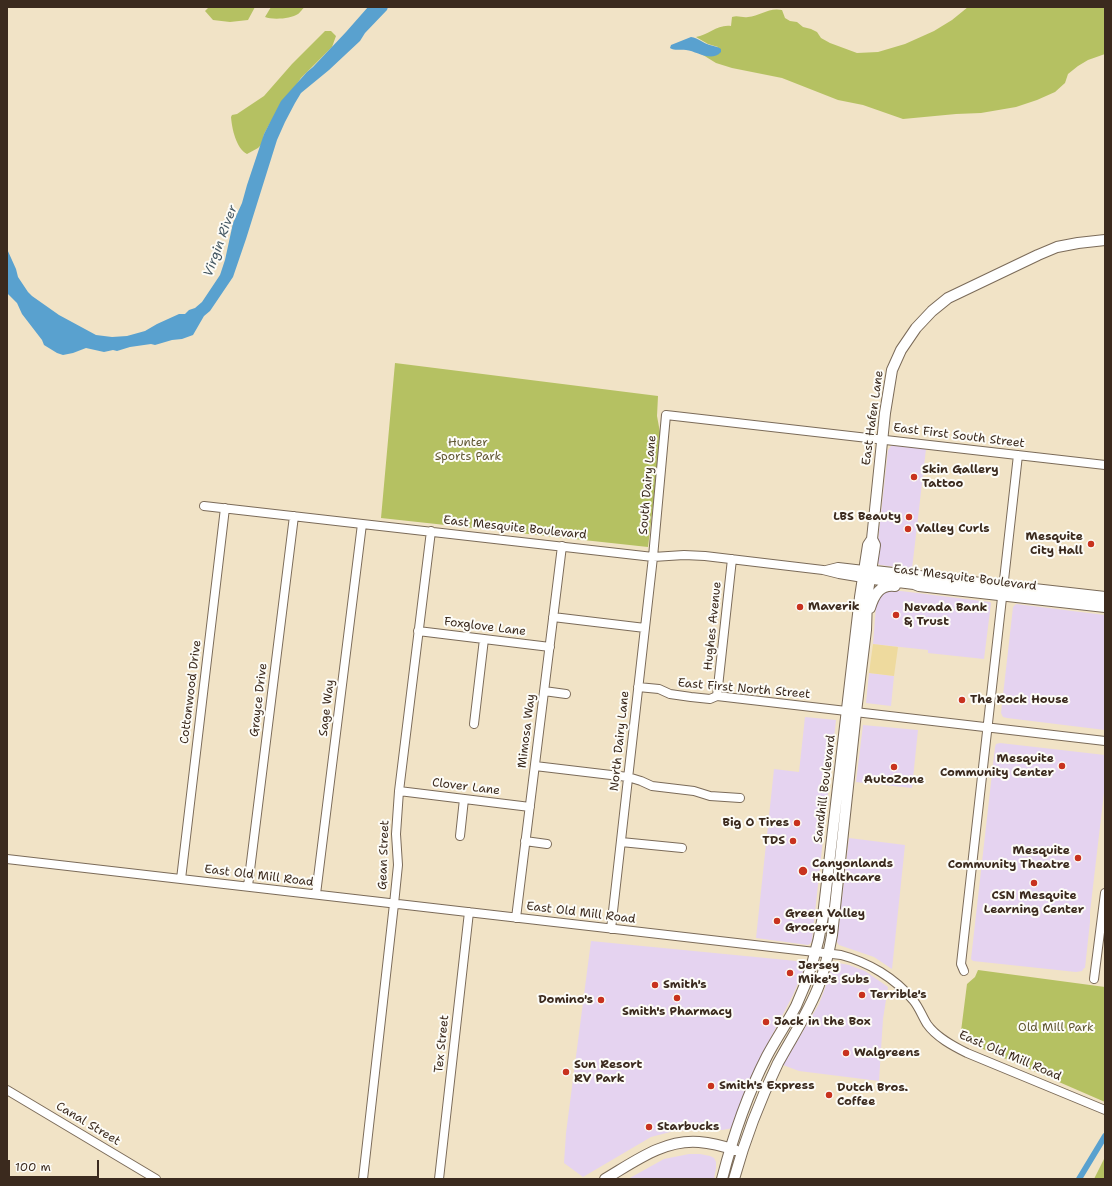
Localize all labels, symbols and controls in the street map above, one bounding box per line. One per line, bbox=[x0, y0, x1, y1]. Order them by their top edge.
water label: Virgin River bbox=[201, 203, 241, 279]
street label: East Hafen Lane bbox=[859, 370, 887, 466]
street label: East First South Street bbox=[892, 421, 1026, 451]
street label: South Dairy Lane bbox=[636, 435, 660, 535]
park label: Hunter Sports Park bbox=[435, 436, 501, 464]
place label: Skin Gallery Tattoo bbox=[922, 463, 999, 491]
marker: Skin Gallery Tattoo bbox=[909, 472, 919, 482]
place label: LBS Beauty bbox=[833, 510, 901, 524]
marker: LBS Beauty bbox=[904, 512, 914, 522]
street label: East Mesquite Boulevard bbox=[443, 513, 587, 543]
place label: Valley Curls bbox=[916, 522, 990, 536]
marker: Valley Curls bbox=[903, 524, 913, 534]
place label: Mesquite City Hall bbox=[1026, 530, 1083, 558]
marker: Mesquite City Hall bbox=[1086, 539, 1096, 549]
street label: East Mesquite Boulevard bbox=[893, 562, 1037, 594]
street label: Hughes Avenue bbox=[701, 581, 725, 671]
place label: Maverik bbox=[808, 600, 860, 614]
place label: Nevada Bank & Trust bbox=[904, 601, 987, 629]
marker: Maverik bbox=[795, 602, 805, 612]
marker: Nevada Bank & Trust bbox=[891, 610, 901, 620]
street label: Foxglove Lane bbox=[443, 615, 527, 639]
street label: Cottonwood Drive bbox=[177, 639, 205, 745]
street label: Grayce Drive bbox=[247, 662, 271, 738]
street label: East First North Street bbox=[677, 676, 811, 702]
street label: Sage Way bbox=[316, 679, 338, 737]
street label: North Dairy Lane bbox=[608, 690, 632, 792]
street label: Mimosa Way bbox=[515, 693, 539, 769]
place label: The Rock House bbox=[970, 693, 1069, 707]
marker: The Rock House bbox=[957, 695, 967, 705]
street label: Sandhill Boulevard bbox=[811, 734, 839, 844]
place label: Mesquite Community Center bbox=[940, 752, 1054, 780]
marker: Mesquite Community Center bbox=[1057, 761, 1067, 771]
marker: AutoZone bbox=[889, 762, 899, 772]
place label: AutoZone bbox=[864, 773, 924, 787]
street label: Clover Lane bbox=[431, 776, 501, 798]
place label: Big O Tires bbox=[723, 816, 789, 830]
marker: Big O Tires bbox=[792, 818, 802, 828]
street label: Gean Street bbox=[376, 820, 392, 890]
place label: TDS bbox=[762, 834, 785, 848]
marker: TDS bbox=[788, 836, 798, 846]
place label: Mesquite Community Theatre bbox=[948, 844, 1070, 872]
marker: Mesquite Community Theatre bbox=[1073, 853, 1083, 863]
place label: Canyonlands Healthcare bbox=[812, 857, 893, 885]
street label: East Old Mill Road bbox=[204, 862, 314, 890]
marker: Canyonlands Healthcare bbox=[797, 865, 809, 877]
marker: CSN Mesquite Learning Center bbox=[1029, 878, 1039, 888]
place label: CSN Mesquite Learning Center bbox=[984, 889, 1084, 917]
street label: East Old Mill Road bbox=[526, 899, 636, 927]
place label: Green Valley Grocery bbox=[785, 907, 865, 935]
marker: Green Valley Grocery bbox=[772, 916, 782, 926]
place label: Jersey Mike's Subs bbox=[798, 959, 869, 987]
marker: Jersey Mike's Subs bbox=[785, 968, 795, 978]
place label: Smith's bbox=[663, 978, 706, 992]
marker: Smith's bbox=[650, 980, 660, 990]
place label: Terrible's bbox=[870, 988, 927, 1002]
marker: Terrible's bbox=[857, 990, 867, 1000]
place label: Domino's bbox=[538, 993, 593, 1007]
marker: Smith's Pharmacy bbox=[672, 993, 682, 1003]
marker: Domino's bbox=[596, 995, 606, 1005]
place label: Smith's Pharmacy bbox=[622, 1005, 732, 1019]
street label: Tex Street bbox=[432, 1014, 452, 1074]
place label: Jack in the Box bbox=[774, 1015, 871, 1029]
marker: Jack in the Box bbox=[761, 1017, 771, 1027]
park label: Old Mill Park bbox=[1018, 1021, 1094, 1035]
street label: East Old Mill Road bbox=[957, 1028, 1063, 1084]
place label: Walgreens bbox=[854, 1046, 920, 1060]
marker: Walgreens bbox=[841, 1048, 851, 1058]
place label: Sun Resort RV Park bbox=[574, 1058, 642, 1086]
marker: Sun Resort RV Park bbox=[561, 1067, 571, 1077]
place label: Smith's Express bbox=[719, 1079, 814, 1093]
marker: Smith's Express bbox=[706, 1081, 716, 1091]
place label: Dutch Bros. Coffee bbox=[837, 1081, 908, 1109]
marker: Dutch Bros. Coffee bbox=[824, 1090, 834, 1100]
street label: Canal Street bbox=[53, 1099, 123, 1149]
place label: Starbucks bbox=[657, 1120, 719, 1134]
marker: Starbucks bbox=[644, 1122, 654, 1132]
scale bar bbox=[10, 1152, 101, 1178]
text: 100 m bbox=[15, 1159, 51, 1175]

